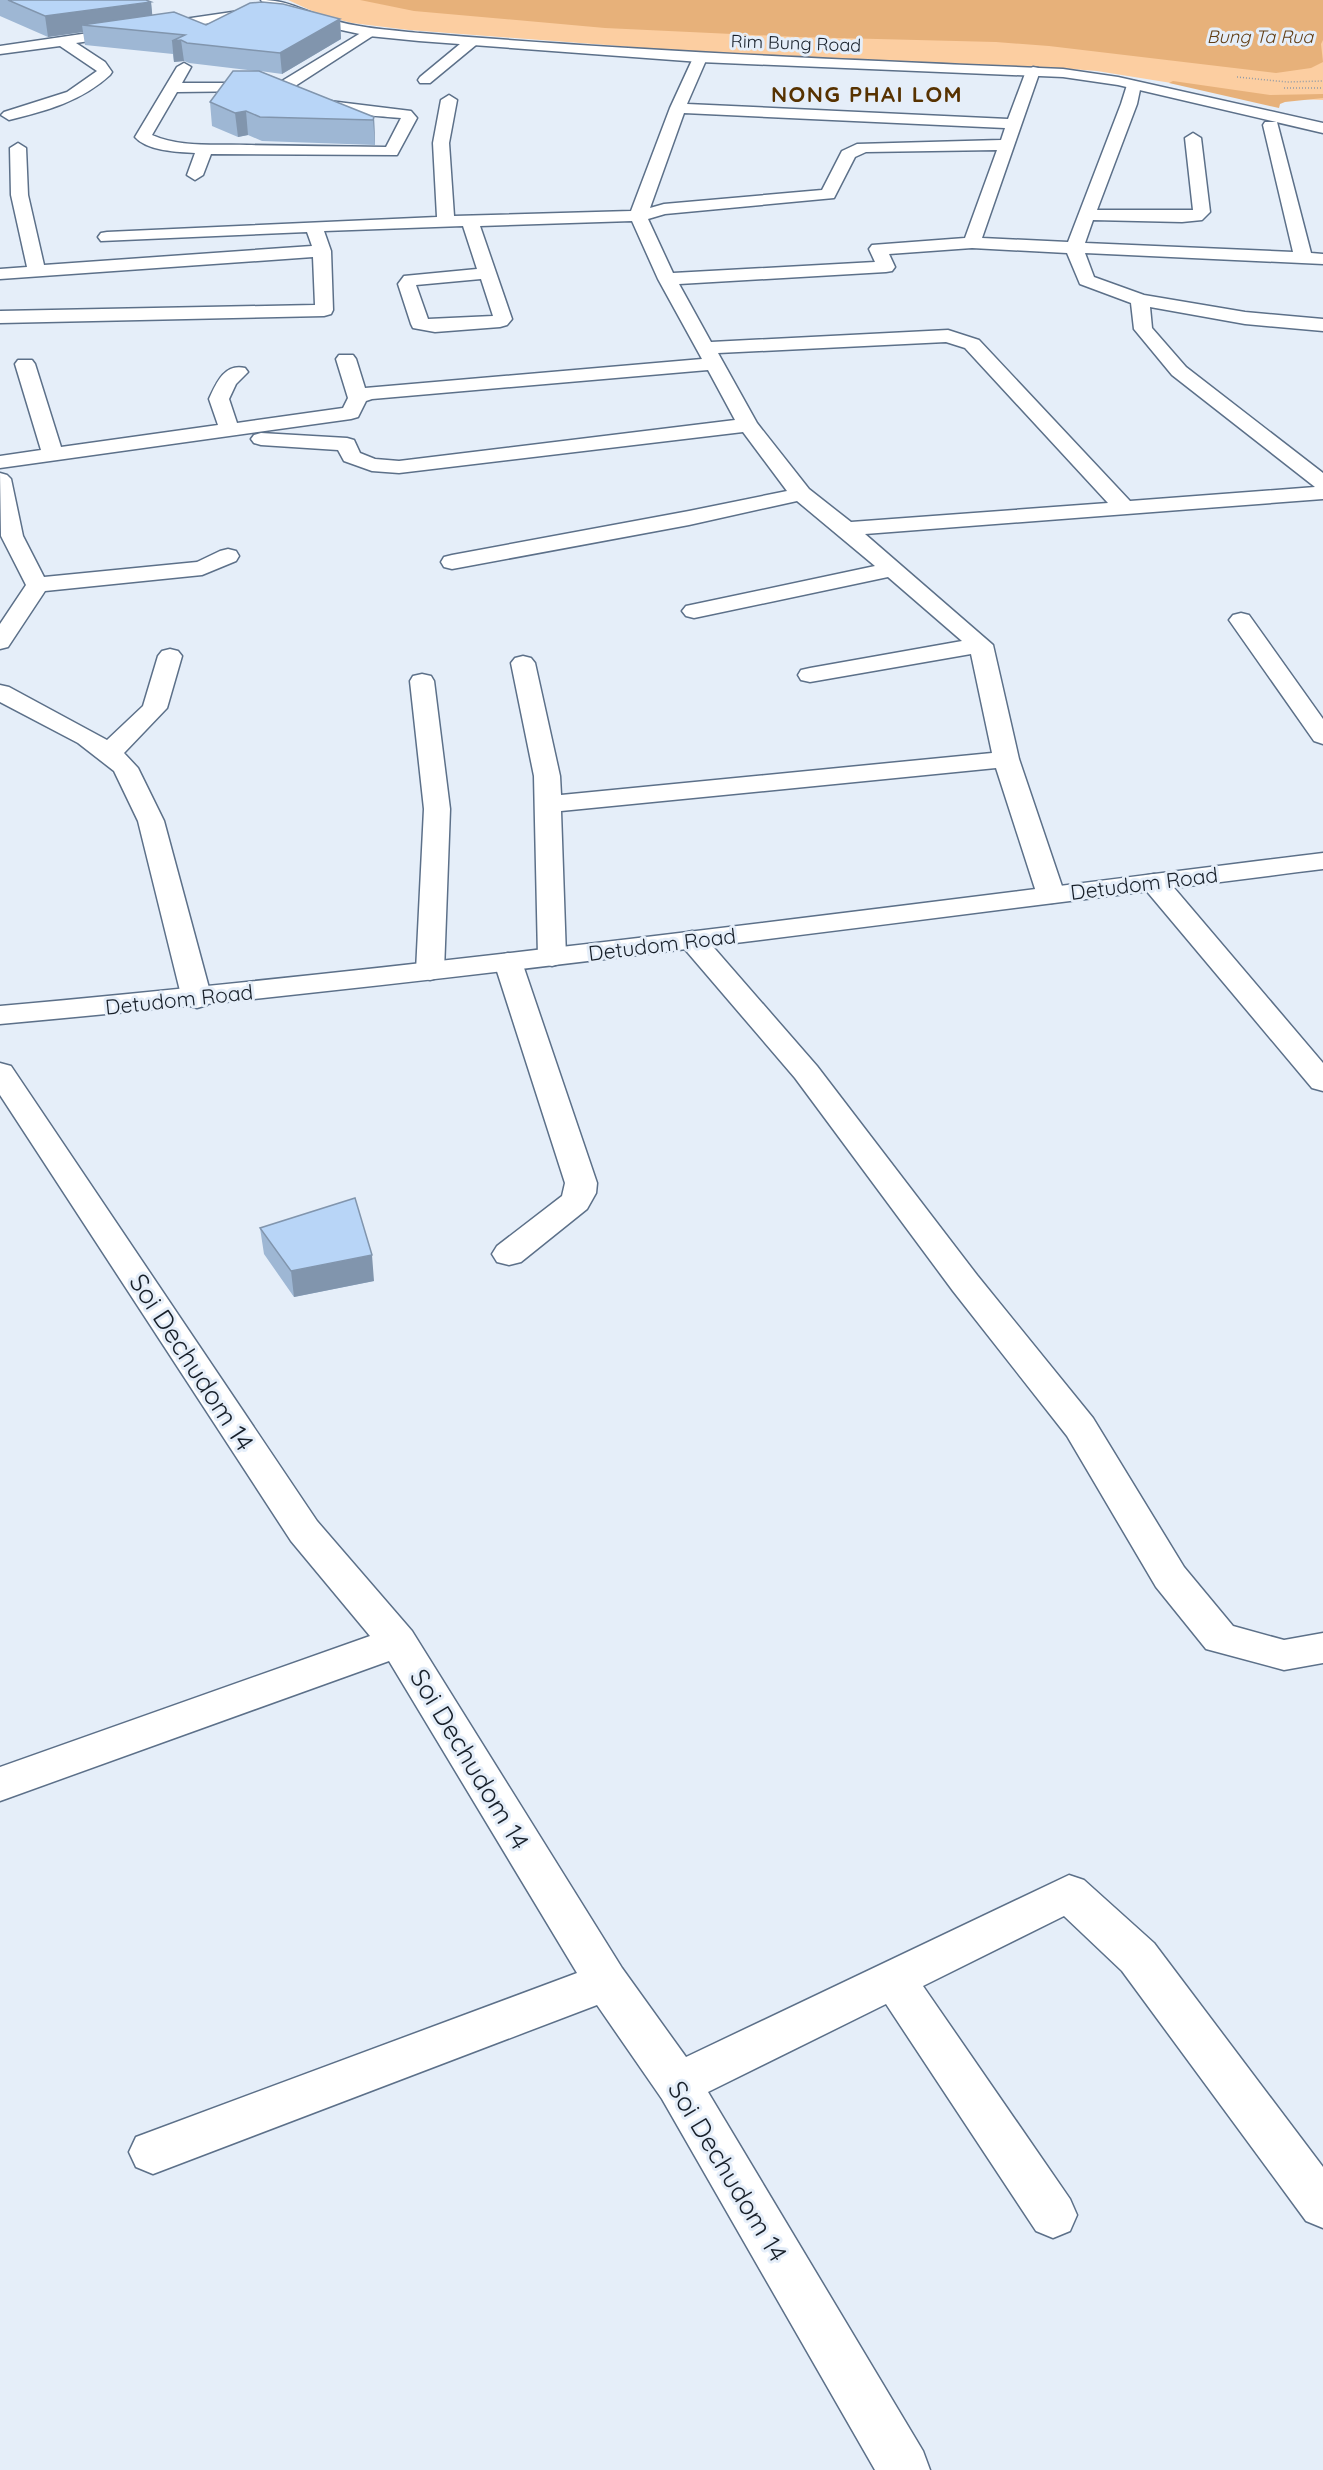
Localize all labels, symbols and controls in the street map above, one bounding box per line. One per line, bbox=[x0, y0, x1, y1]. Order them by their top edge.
water label: Bung Ta Rua bbox=[1207, 25, 1314, 48]
street label: Rim Bung Road bbox=[730, 29, 862, 57]
district label: NONG PHAI LOM bbox=[771, 80, 963, 108]
street label: Detudom Road bbox=[1069, 861, 1219, 905]
street label: Detudom Road bbox=[587, 922, 737, 966]
street label: Detudom Road bbox=[104, 978, 254, 1020]
street label: Soi Dechudom 14 bbox=[122, 1267, 262, 1457]
street label: Soi Dechudom 14 bbox=[403, 1663, 537, 1855]
street label: Soi Dechudom 14 bbox=[661, 2075, 795, 2267]

